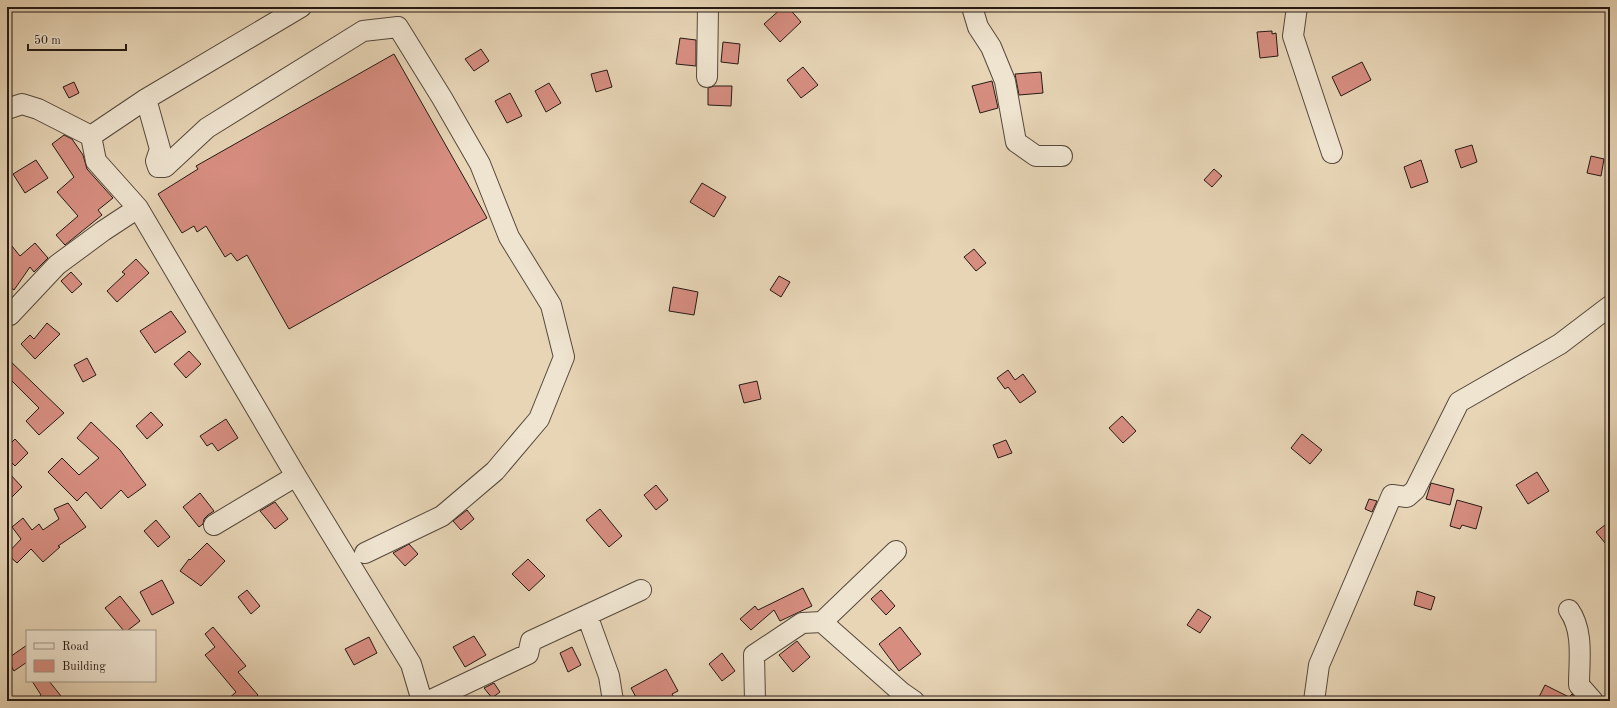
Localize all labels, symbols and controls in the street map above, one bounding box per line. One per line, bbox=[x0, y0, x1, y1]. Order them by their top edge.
scale bar bbox=[28, 26, 126, 52]
text: 50 m bbox=[34, 34, 61, 47]
legend bbox=[26, 630, 156, 682]
text: Road bbox=[62, 641, 89, 653]
text: Building bbox=[62, 661, 106, 673]

